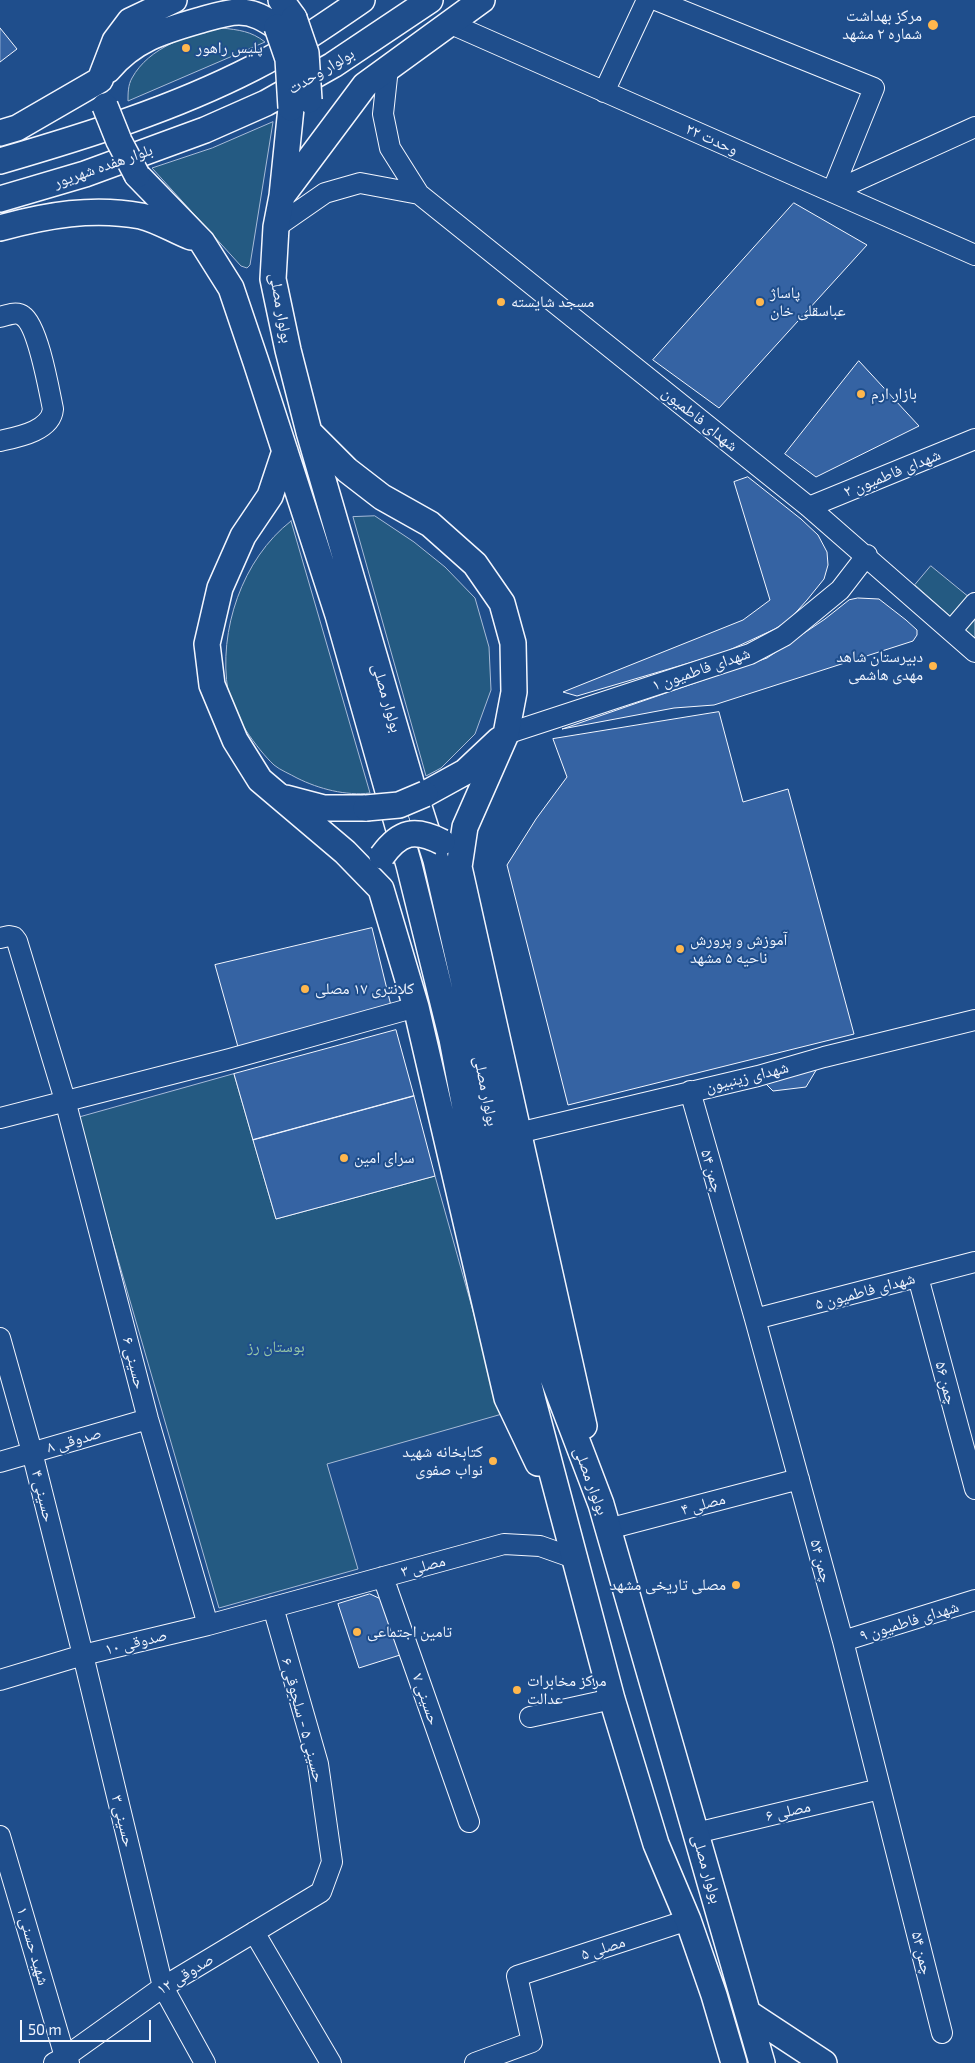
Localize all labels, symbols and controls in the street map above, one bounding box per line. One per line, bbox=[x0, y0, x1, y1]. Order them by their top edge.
place label: مرکز بهداشت شماره ۲ مشهد bbox=[842, 6, 922, 44]
marker: مرکز بهداشت شماره ۲ مشهد bbox=[926, 18, 940, 32]
place label: پلیس راهور bbox=[196, 38, 263, 58]
marker: پلیس راهور bbox=[180, 42, 192, 54]
street label: بولوار وحدت bbox=[284, 44, 358, 98]
street label: وحدت ۲۲ bbox=[683, 119, 741, 159]
street label: بلوار هفده شهریور bbox=[51, 140, 155, 192]
street label: بولوار مصلی bbox=[265, 271, 297, 345]
place label: پاساژ عباسقلی خان bbox=[770, 283, 846, 321]
place label: مسجد شایسته bbox=[511, 292, 594, 312]
marker: مسجد شایسته bbox=[495, 296, 507, 308]
marker: پاساژ عباسقلی خان bbox=[754, 296, 766, 308]
street label: شهدای فاطمیون bbox=[658, 383, 742, 455]
place label: بازار ارم bbox=[871, 384, 917, 404]
marker: بازار ارم bbox=[855, 388, 867, 400]
street label: شهدای فاطمیون ۲ bbox=[841, 445, 943, 501]
street label: شهدای فاطمیون ۱ bbox=[649, 643, 753, 695]
place label: دبیرستان شاهد مهدی هاشمی bbox=[836, 647, 923, 685]
marker: دبیرستان شاهد مهدی هاشمی bbox=[927, 660, 939, 672]
street label: بولوار مصلی bbox=[368, 661, 406, 735]
place label: آموزش و پرورش ناحیه ۵ مشهد bbox=[690, 930, 787, 968]
marker: آموزش و پرورش ناحیه ۵ مشهد bbox=[674, 943, 686, 955]
place label: کلانتری ۱۷ مصلی bbox=[315, 979, 414, 999]
marker: کلانتری ۱۷ مصلی bbox=[299, 983, 311, 995]
street label: بولوار مصلی bbox=[470, 1054, 502, 1128]
street label: شهدای زینبیون bbox=[703, 1057, 791, 1097]
street label: چمن ۵۴ bbox=[697, 1147, 727, 1195]
place label: سرای امین bbox=[354, 1148, 414, 1168]
marker: سرای امین bbox=[338, 1152, 350, 1164]
street label: شهدای فاطمیون ۵ bbox=[813, 1268, 917, 1314]
street label: حسینی ۶ bbox=[118, 1335, 150, 1391]
park label: بوستان رز bbox=[247, 1337, 305, 1357]
street label: چمن ۵۶ bbox=[931, 1359, 961, 1407]
street label: صدوقی ۸ bbox=[44, 1423, 104, 1457]
place label: کتابخانه شهید نواب صفوی bbox=[402, 1442, 483, 1480]
street label: بولوار مصلی bbox=[570, 1444, 612, 1518]
marker: کتابخانه شهید نواب صفوی bbox=[487, 1455, 499, 1467]
street label: حسینی ۴ bbox=[27, 1468, 59, 1524]
street label: مصلی ۴ bbox=[679, 1489, 727, 1519]
street label: چمن ۵۴ bbox=[806, 1537, 836, 1585]
street label: مصلی ۳ bbox=[399, 1551, 447, 1581]
place label: مصلی تاریخی مشهد bbox=[610, 1575, 726, 1595]
marker: مصلی تاریخی مشهد bbox=[730, 1579, 742, 1591]
street label: شهدای فاطمیون ۹ bbox=[857, 1597, 961, 1645]
place label: تامین اجتماعی bbox=[367, 1622, 452, 1642]
street label: صدوقی ۱۰ bbox=[103, 1625, 169, 1659]
marker: تامین اجتماعی bbox=[351, 1626, 363, 1638]
street label: حسینی ۵ - سلجوقی ۶ bbox=[277, 1656, 329, 1784]
street label: حسینی ۷ bbox=[408, 1671, 444, 1727]
place label: مرکز مخابرات عدالت bbox=[527, 1671, 606, 1709]
marker: مرکز مخابرات عدالت bbox=[511, 1684, 523, 1696]
street label: حسینی ۳ bbox=[107, 1793, 139, 1849]
street label: مصلی ۶ bbox=[764, 1797, 812, 1825]
street label: بولوار مصلی bbox=[688, 1832, 726, 1906]
street label: شهید حسنی ۱ bbox=[13, 1905, 53, 1987]
street label: چمن ۵۴ bbox=[907, 1929, 937, 1977]
street label: مصلی ۵ bbox=[578, 1932, 628, 1964]
street label: صدوقی ۱۲ bbox=[153, 1949, 217, 1999]
scale bar bbox=[22, 2010, 154, 2042]
text: 50 m bbox=[28, 2020, 62, 2038]

